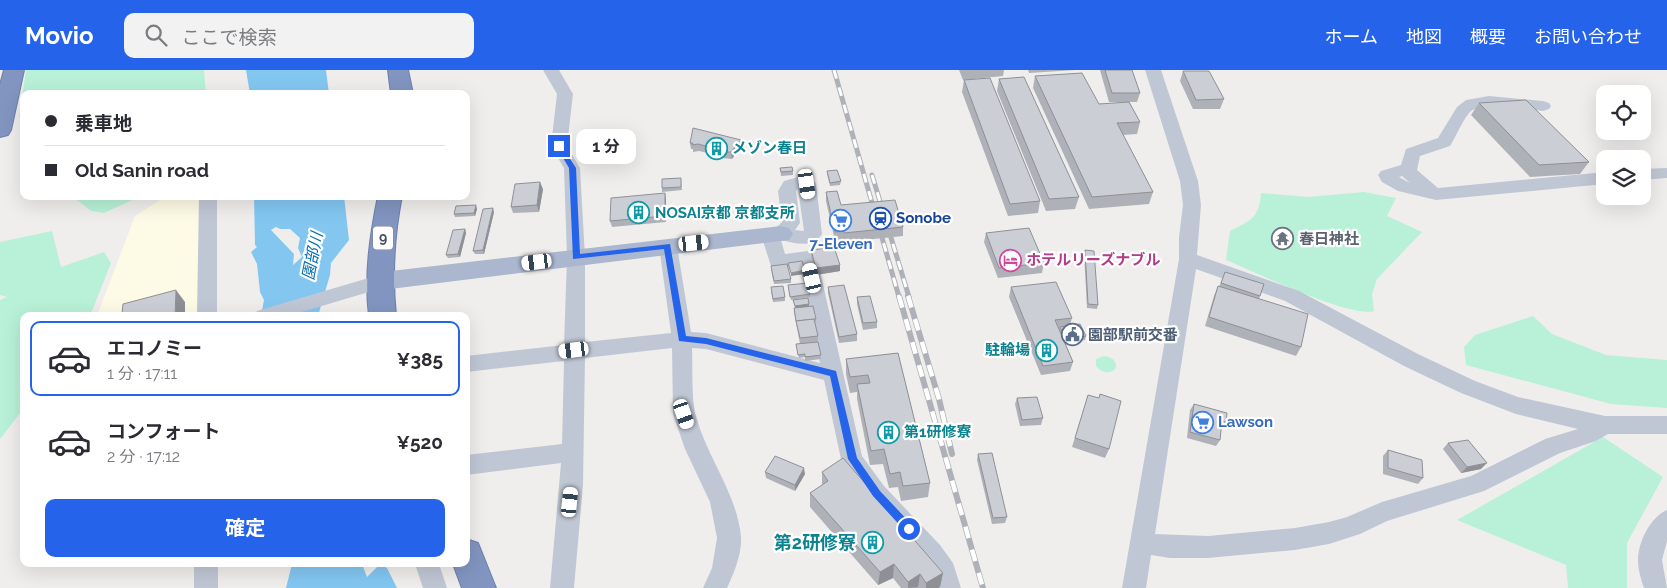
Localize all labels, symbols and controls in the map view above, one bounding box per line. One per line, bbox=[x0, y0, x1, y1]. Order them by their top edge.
search box bbox=[124, 13, 474, 58]
text: Movio bbox=[25, 21, 94, 50]
icon: search bbox=[142, 21, 170, 49]
text: ここで検索 bbox=[182, 26, 277, 48]
text: ホーム bbox=[1325, 26, 1378, 47]
text: 地図 bbox=[1406, 26, 1442, 47]
text: 概要 bbox=[1470, 26, 1506, 47]
text: お問い合わせ bbox=[1534, 26, 1642, 47]
map controls bbox=[1596, 85, 1651, 205]
button: locate bbox=[1596, 85, 1651, 140]
text: 乗車地 bbox=[75, 112, 132, 134]
callout: 1 分 bbox=[576, 128, 636, 164]
route end bbox=[548, 135, 570, 157]
building icon: メゾン春日 bbox=[704, 136, 728, 160]
text: 1 分 bbox=[592, 137, 620, 156]
place label: メゾン春日 bbox=[732, 139, 807, 157]
button: layers bbox=[1596, 150, 1651, 205]
text: Old Sanin road bbox=[75, 159, 209, 181]
car bbox=[797, 168, 816, 200]
building icon: NOSAI京都 京都支所 bbox=[627, 201, 651, 225]
place label: NOSAI京都 京都支所 bbox=[655, 204, 795, 222]
station icon: Sonobe bbox=[868, 206, 892, 230]
supermarket icon: 7-Eleven bbox=[829, 209, 853, 233]
place label: Sonobe bbox=[896, 209, 951, 227]
road number: 9 bbox=[373, 226, 393, 250]
temple icon: 春日神社 bbox=[1271, 227, 1295, 251]
water label: 園部川 bbox=[299, 229, 327, 281]
place label: 春日神社 bbox=[1299, 230, 1359, 248]
car bbox=[678, 234, 709, 252]
place label: 7-Eleven bbox=[810, 235, 872, 253]
hotel icon: ホテルリーズナブル bbox=[998, 248, 1022, 272]
place label: ホテルリーズナブル bbox=[1026, 251, 1160, 269]
car bbox=[521, 253, 552, 271]
car bbox=[801, 262, 822, 294]
public building icon: 園部駅前交番 bbox=[1060, 323, 1084, 347]
place label: 園部駅前交番 bbox=[1088, 326, 1178, 344]
icon: car bbox=[47, 336, 92, 381]
text: エコノミー bbox=[107, 337, 202, 359]
building icon: 駐輪場 bbox=[1034, 338, 1058, 362]
car bbox=[558, 341, 589, 359]
place label: 駐輪場 bbox=[985, 341, 1030, 359]
text: ¥385 bbox=[397, 348, 443, 370]
text: 1 分 · 17:11 bbox=[107, 364, 177, 383]
car bbox=[672, 397, 695, 431]
supermarket icon: Lawson bbox=[1190, 410, 1214, 434]
place label: Lawson bbox=[1218, 413, 1273, 431]
icon: car bbox=[47, 419, 92, 464]
text: コンフォート bbox=[107, 420, 220, 442]
building icon: 第1研修寮 bbox=[876, 420, 900, 444]
place label: 第1研修寮 bbox=[904, 423, 971, 441]
text: ¥520 bbox=[397, 431, 443, 453]
text: 2 分 · 17:12 bbox=[107, 447, 180, 466]
car bbox=[560, 486, 579, 518]
button: 確定 bbox=[45, 499, 445, 557]
route start bbox=[898, 518, 920, 540]
building icon: 第2研修寮 bbox=[860, 531, 884, 555]
place label: 第2研修寮 bbox=[774, 532, 856, 553]

